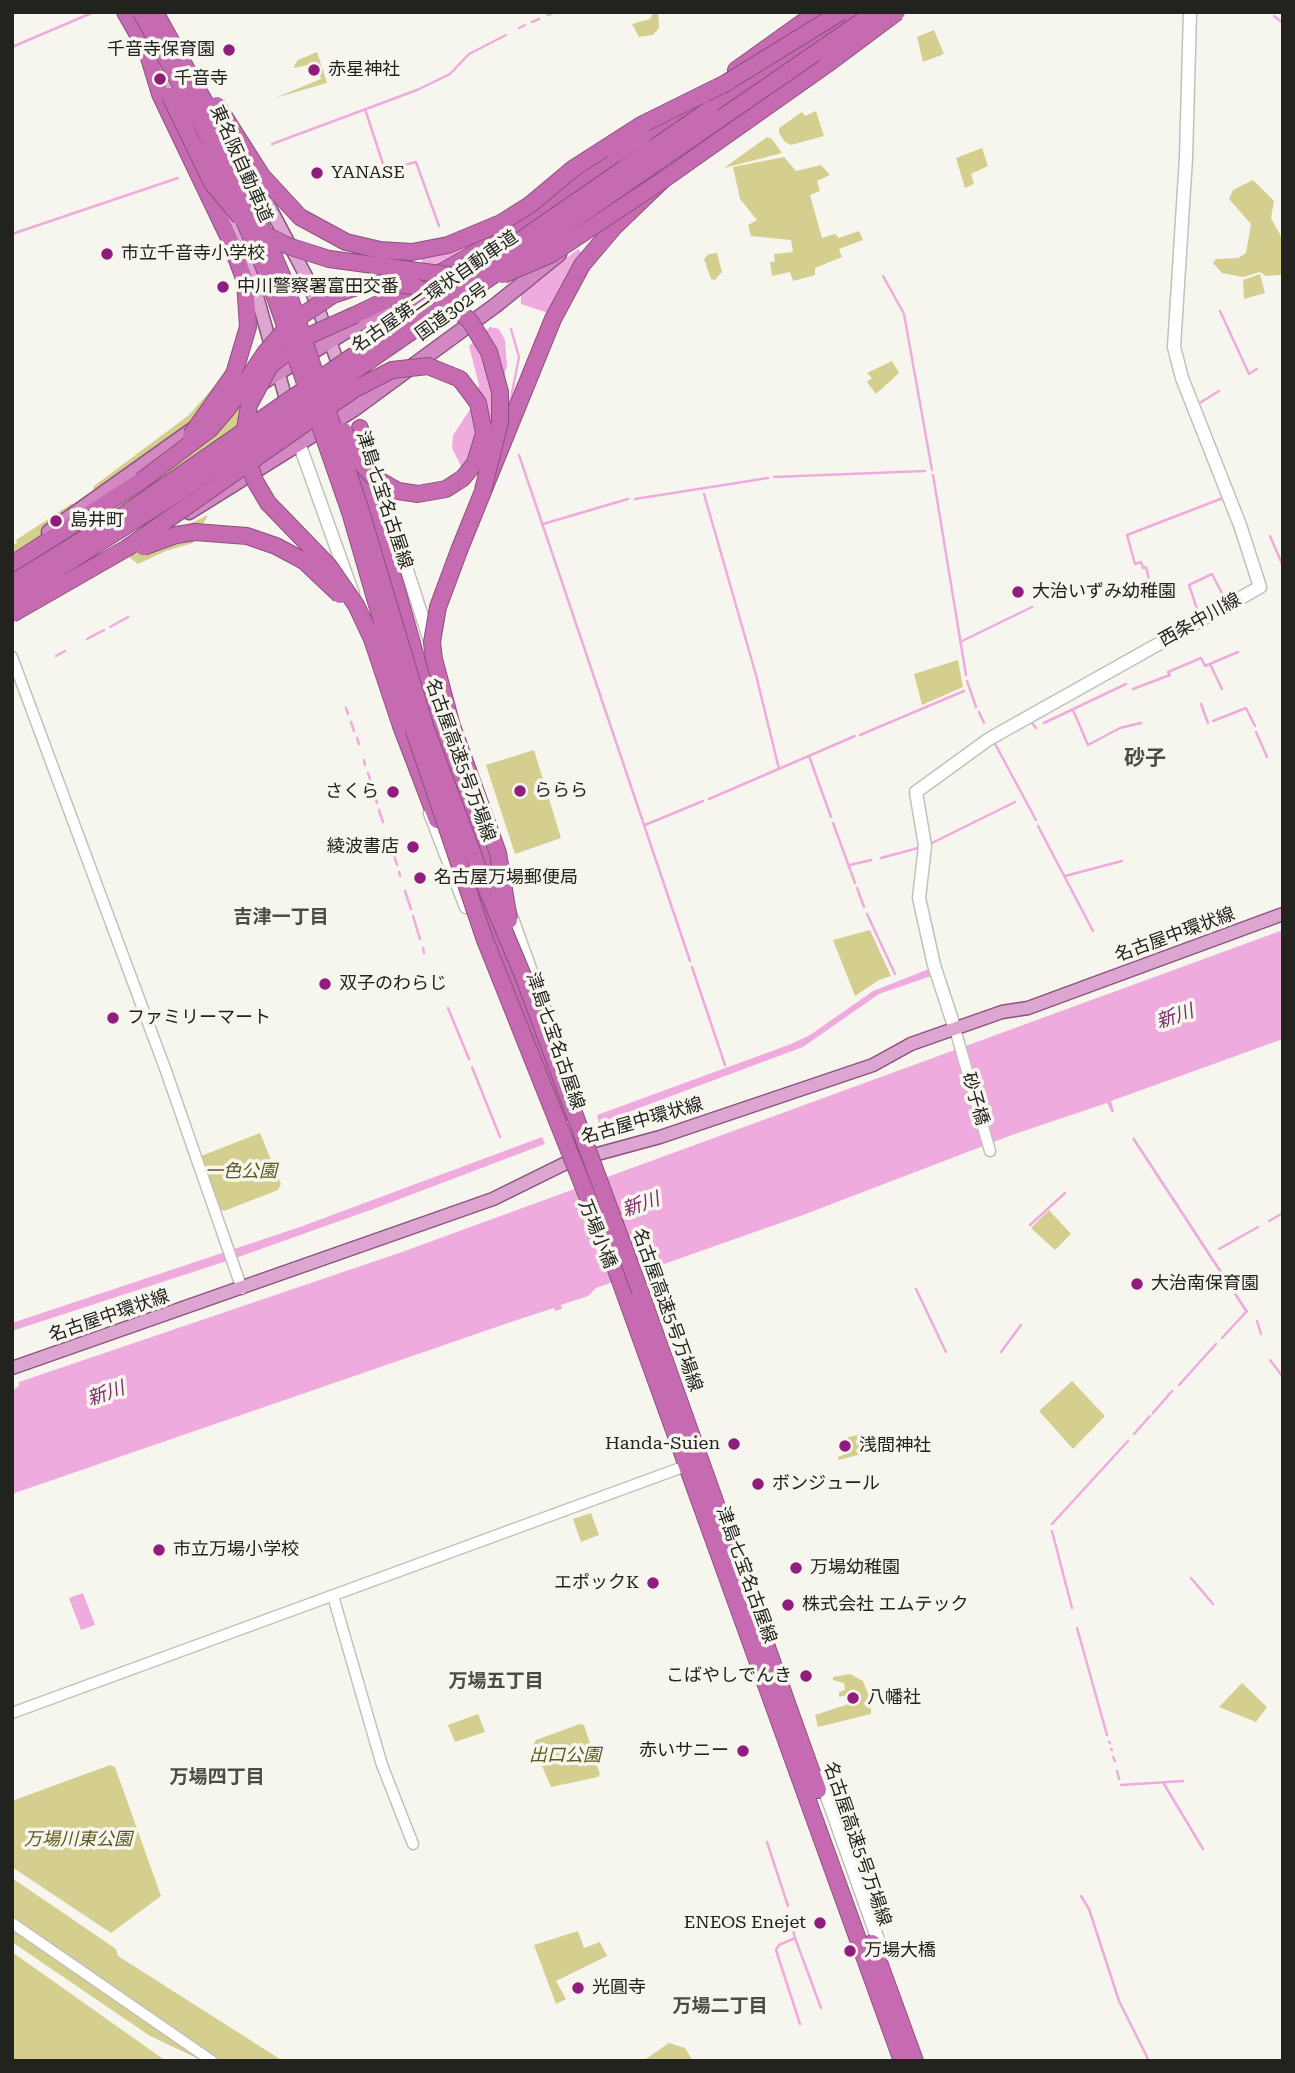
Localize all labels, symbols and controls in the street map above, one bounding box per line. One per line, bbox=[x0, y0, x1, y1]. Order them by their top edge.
place label: 千音寺保育園 bbox=[107, 39, 215, 61]
marker: 千音寺保育園 bbox=[221, 42, 237, 58]
place label: 赤星神社 bbox=[328, 59, 400, 81]
marker: 赤星神社 bbox=[306, 62, 322, 78]
place label: 千音寺 bbox=[174, 68, 228, 90]
marker: 千音寺 bbox=[152, 71, 168, 87]
street label: 東名阪自動車道 bbox=[206, 102, 276, 226]
place label: YANASE bbox=[331, 162, 405, 184]
marker: YANASE bbox=[309, 165, 325, 181]
street label: 名古屋第二環状自動車道 bbox=[348, 226, 522, 358]
place label: 市立千音寺小学校 bbox=[121, 243, 265, 265]
marker: 市立千音寺小学校 bbox=[99, 246, 115, 262]
place label: 中川警察署富田交番 bbox=[237, 276, 399, 298]
marker: 中川警察署富田交番 bbox=[215, 279, 231, 295]
street label: 国道302号 bbox=[412, 279, 492, 345]
street label: 津島七宝名古屋線 bbox=[351, 428, 417, 572]
place label: 島井町 bbox=[70, 510, 124, 532]
marker: 島井町 bbox=[48, 513, 64, 529]
place label: 大治いずみ幼稚園 bbox=[1032, 581, 1176, 603]
marker: 大治いずみ幼稚園 bbox=[1010, 584, 1026, 600]
street label: 西条中川線 bbox=[1155, 589, 1245, 651]
street label: 名古屋高速5号万場線 bbox=[420, 675, 500, 845]
district label: 砂子 bbox=[1124, 746, 1166, 772]
place label: ららら bbox=[534, 780, 588, 802]
place label: さくら bbox=[325, 781, 379, 803]
marker: ららら bbox=[512, 783, 528, 799]
marker: さくら bbox=[385, 784, 401, 800]
place label: 綾波書店 bbox=[327, 836, 399, 858]
marker: 綾波書店 bbox=[405, 839, 421, 855]
place label: 名古屋万場郵便局 bbox=[434, 867, 578, 889]
marker: 名古屋万場郵便局 bbox=[412, 870, 428, 886]
street label: 名古屋中環状線 bbox=[1112, 903, 1238, 967]
district label: 吉津一丁目 bbox=[234, 906, 328, 928]
street label: 津島七宝名古屋線 bbox=[521, 969, 589, 1113]
place label: 双子のわらじ bbox=[339, 973, 447, 995]
marker: 双子のわらじ bbox=[317, 976, 333, 992]
water label: 新川 bbox=[1153, 1000, 1197, 1034]
place label: ファミリーマート bbox=[127, 1007, 271, 1029]
marker: ファミリーマート bbox=[105, 1010, 121, 1026]
street label: 砂子橋 bbox=[957, 1070, 993, 1128]
street label: 名古屋中環状線 bbox=[578, 1093, 706, 1149]
park label: 一色公園 bbox=[205, 1161, 277, 1183]
water label: 新川 bbox=[619, 1188, 663, 1222]
street label: 万場小橋 bbox=[574, 1197, 620, 1271]
street label: 名古屋高速5号万場線 bbox=[627, 1225, 707, 1395]
place label: 大治南保育園 bbox=[1151, 1273, 1259, 1295]
marker: 大治南保育園 bbox=[1129, 1276, 1145, 1292]
street label: 名古屋中環状線 bbox=[46, 1285, 172, 1347]
water label: 新川 bbox=[84, 1377, 128, 1411]
place label: Handa-Suien bbox=[605, 1433, 720, 1455]
place label: 浅間神社 bbox=[859, 1435, 931, 1457]
marker: Handa-Suien bbox=[726, 1436, 742, 1452]
marker: 浅間神社 bbox=[837, 1438, 853, 1454]
place label: ボンジュール bbox=[772, 1473, 880, 1495]
marker: ボンジュール bbox=[750, 1476, 766, 1492]
street label: 津島七宝名古屋線 bbox=[711, 1504, 781, 1646]
place label: 市立万場小学校 bbox=[173, 1539, 299, 1561]
marker: 市立万場小学校 bbox=[151, 1542, 167, 1558]
place label: 万場幼稚園 bbox=[810, 1557, 900, 1579]
marker: 万場幼稚園 bbox=[788, 1560, 804, 1576]
place label: エポックK bbox=[554, 1572, 639, 1594]
marker: エポックK bbox=[645, 1575, 661, 1591]
place label: 株式会社 エムテック bbox=[802, 1594, 969, 1616]
marker: 株式会社 エムテック bbox=[780, 1597, 796, 1613]
place label: こばやしでんき bbox=[666, 1665, 792, 1687]
marker: こばやしでんき bbox=[798, 1668, 814, 1684]
district label: 万場五丁目 bbox=[449, 1670, 543, 1692]
place label: 八幡社 bbox=[867, 1687, 921, 1709]
marker: 八幡社 bbox=[845, 1690, 861, 1706]
place label: 赤いサニー bbox=[639, 1740, 729, 1762]
marker: 赤いサニー bbox=[735, 1743, 751, 1759]
park label: 出口公園 bbox=[529, 1745, 601, 1767]
street label: 名古屋高速5号万場線 bbox=[819, 1759, 895, 1929]
district label: 万場四丁目 bbox=[170, 1766, 264, 1788]
park label: 万場川東公園 bbox=[24, 1829, 132, 1851]
place label: ENEOS Enejet bbox=[684, 1912, 806, 1934]
marker: ENEOS Enejet bbox=[812, 1915, 828, 1931]
place label: 万場大橋 bbox=[864, 1940, 936, 1962]
marker: 万場大橋 bbox=[842, 1943, 858, 1959]
place label: 光圓寺 bbox=[592, 1977, 646, 1999]
marker: 光圓寺 bbox=[570, 1980, 586, 1996]
district label: 万場二丁目 bbox=[673, 1995, 767, 2017]

